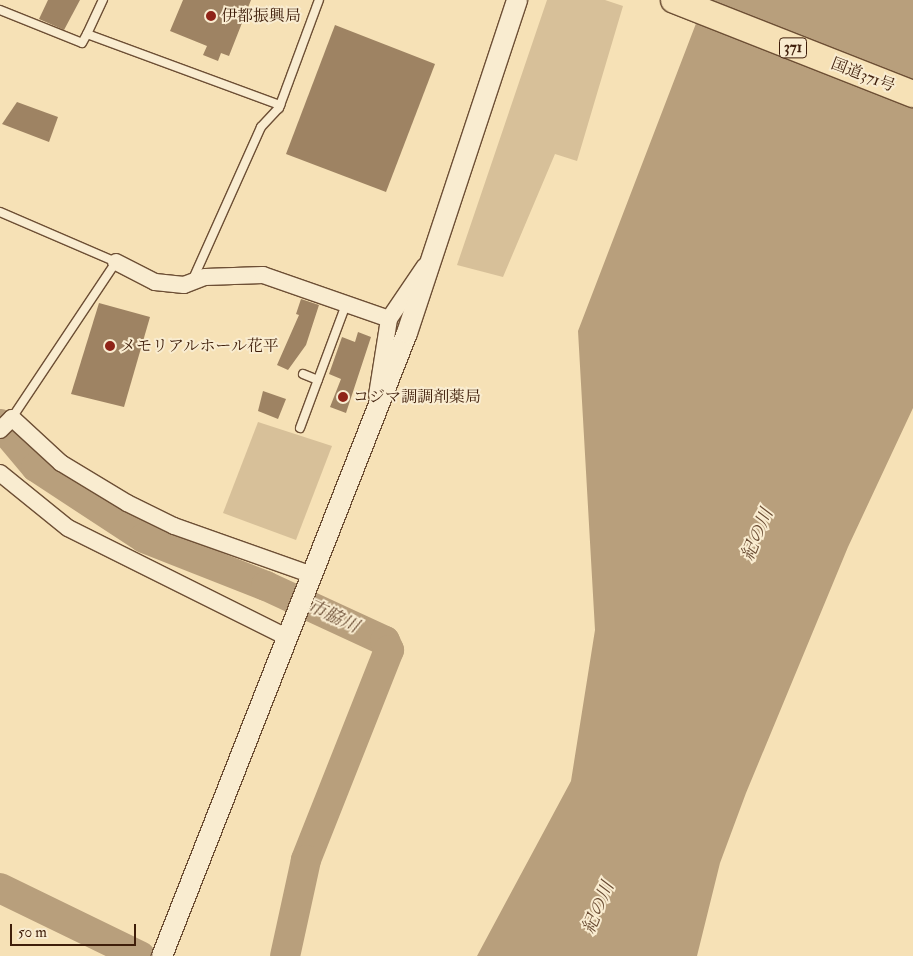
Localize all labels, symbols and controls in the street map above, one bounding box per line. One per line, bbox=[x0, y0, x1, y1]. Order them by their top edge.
place label: 伊都振興局 bbox=[221, 6, 301, 26]
marker: 伊都振興局 bbox=[205, 10, 217, 22]
road number: 371 bbox=[778, 36, 808, 60]
street label: 国道371号 bbox=[828, 54, 898, 96]
place label: メモリアルホール花平 bbox=[120, 336, 280, 356]
marker: メモリアルホール花平 bbox=[104, 340, 116, 352]
place label: コジマ調調剤薬局 bbox=[353, 387, 481, 407]
marker: コジマ調調剤薬局 bbox=[337, 391, 349, 403]
water label: 紀の川 bbox=[738, 506, 778, 564]
water label: 市脇川 bbox=[304, 596, 362, 638]
water label: 紀の川 bbox=[579, 879, 619, 937]
scale bar bbox=[12, 914, 139, 946]
text: 50 m bbox=[18, 923, 47, 942]

